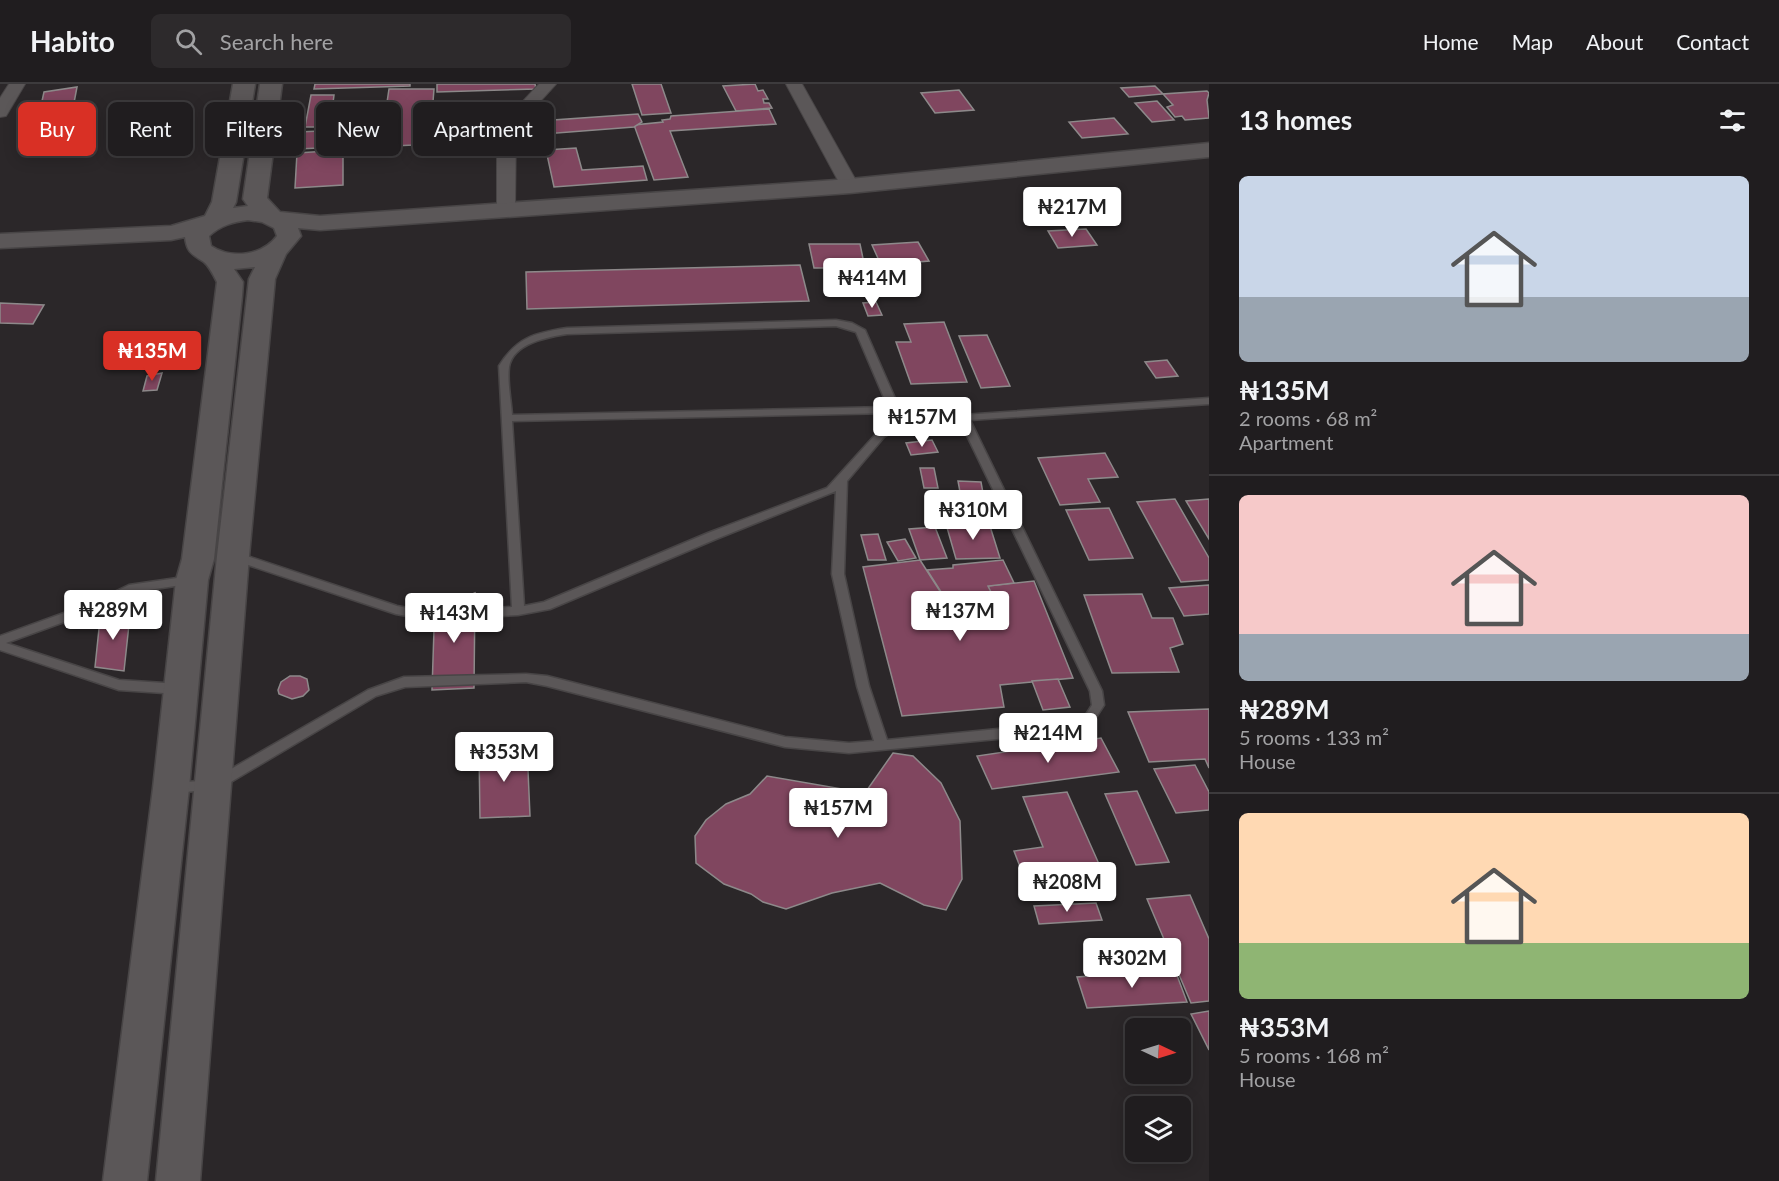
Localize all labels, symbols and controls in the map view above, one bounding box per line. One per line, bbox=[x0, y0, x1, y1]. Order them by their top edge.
search box bbox=[151, 14, 571, 68]
text: Habito bbox=[30, 24, 115, 58]
icon: search bbox=[172, 25, 205, 58]
text: Search here bbox=[220, 28, 333, 55]
text: Home bbox=[1423, 29, 1479, 54]
text: Map bbox=[1512, 29, 1553, 54]
text: About bbox=[1586, 29, 1643, 54]
text: Contact bbox=[1676, 29, 1749, 54]
chip: Buy bbox=[18, 102, 96, 156]
chip: Rent bbox=[108, 102, 193, 156]
chip: Filters bbox=[205, 102, 304, 156]
chip: New bbox=[316, 102, 401, 156]
chip: Apartment bbox=[413, 102, 554, 156]
text: 13 homes bbox=[1239, 104, 1352, 136]
icon: filters bbox=[1716, 104, 1749, 137]
pin: ₦217M bbox=[1030, 187, 1114, 238]
text: ₦217M bbox=[1037, 194, 1107, 218]
icon: home bbox=[1440, 215, 1548, 323]
pin: ₦414M bbox=[830, 258, 914, 309]
text: ₦414M bbox=[837, 265, 907, 289]
pin: ₦135M bbox=[110, 331, 194, 382]
text: ₦135M bbox=[117, 338, 187, 362]
text: ₦135M bbox=[1239, 374, 1330, 406]
pin: ₦157M bbox=[880, 397, 964, 448]
text: ₦157M bbox=[887, 404, 957, 428]
text: 2 rooms · 68 m² bbox=[1239, 406, 1377, 430]
text: Apartment bbox=[1239, 430, 1333, 454]
pin: ₦310M bbox=[931, 490, 1015, 541]
text: ₦310M bbox=[938, 497, 1008, 521]
icon: home bbox=[1440, 534, 1548, 642]
pin: ₦289M bbox=[71, 590, 155, 641]
pin: ₦137M bbox=[918, 591, 1002, 642]
pin: ₦143M bbox=[412, 593, 496, 644]
text: ₦289M bbox=[78, 597, 148, 621]
text: ₦137M bbox=[925, 598, 995, 622]
text: ₦143M bbox=[419, 600, 489, 624]
text: ₦289M bbox=[1239, 693, 1330, 725]
pin: ₦214M bbox=[1006, 713, 1090, 764]
text: ₦214M bbox=[1013, 720, 1083, 744]
text: 5 rooms · 133 m² bbox=[1239, 725, 1389, 749]
pin: ₦353M bbox=[462, 732, 546, 783]
text: ₦353M bbox=[469, 739, 539, 763]
text: House bbox=[1239, 749, 1296, 773]
pin: ₦157M bbox=[796, 788, 880, 839]
text: ₦157M bbox=[803, 795, 873, 819]
icon: home bbox=[1440, 852, 1548, 960]
pin: ₦208M bbox=[1025, 862, 1109, 913]
text: ₦208M bbox=[1032, 869, 1102, 893]
pin: ₦302M bbox=[1090, 938, 1174, 989]
text: ₦302M bbox=[1097, 945, 1167, 969]
text: ₦353M bbox=[1239, 1011, 1330, 1043]
north arrow bbox=[1125, 1018, 1191, 1084]
map controls bbox=[1125, 1018, 1191, 1162]
text: 5 rooms · 168 m² bbox=[1239, 1043, 1389, 1067]
text: House bbox=[1239, 1067, 1296, 1091]
button: layers bbox=[1125, 1096, 1191, 1162]

